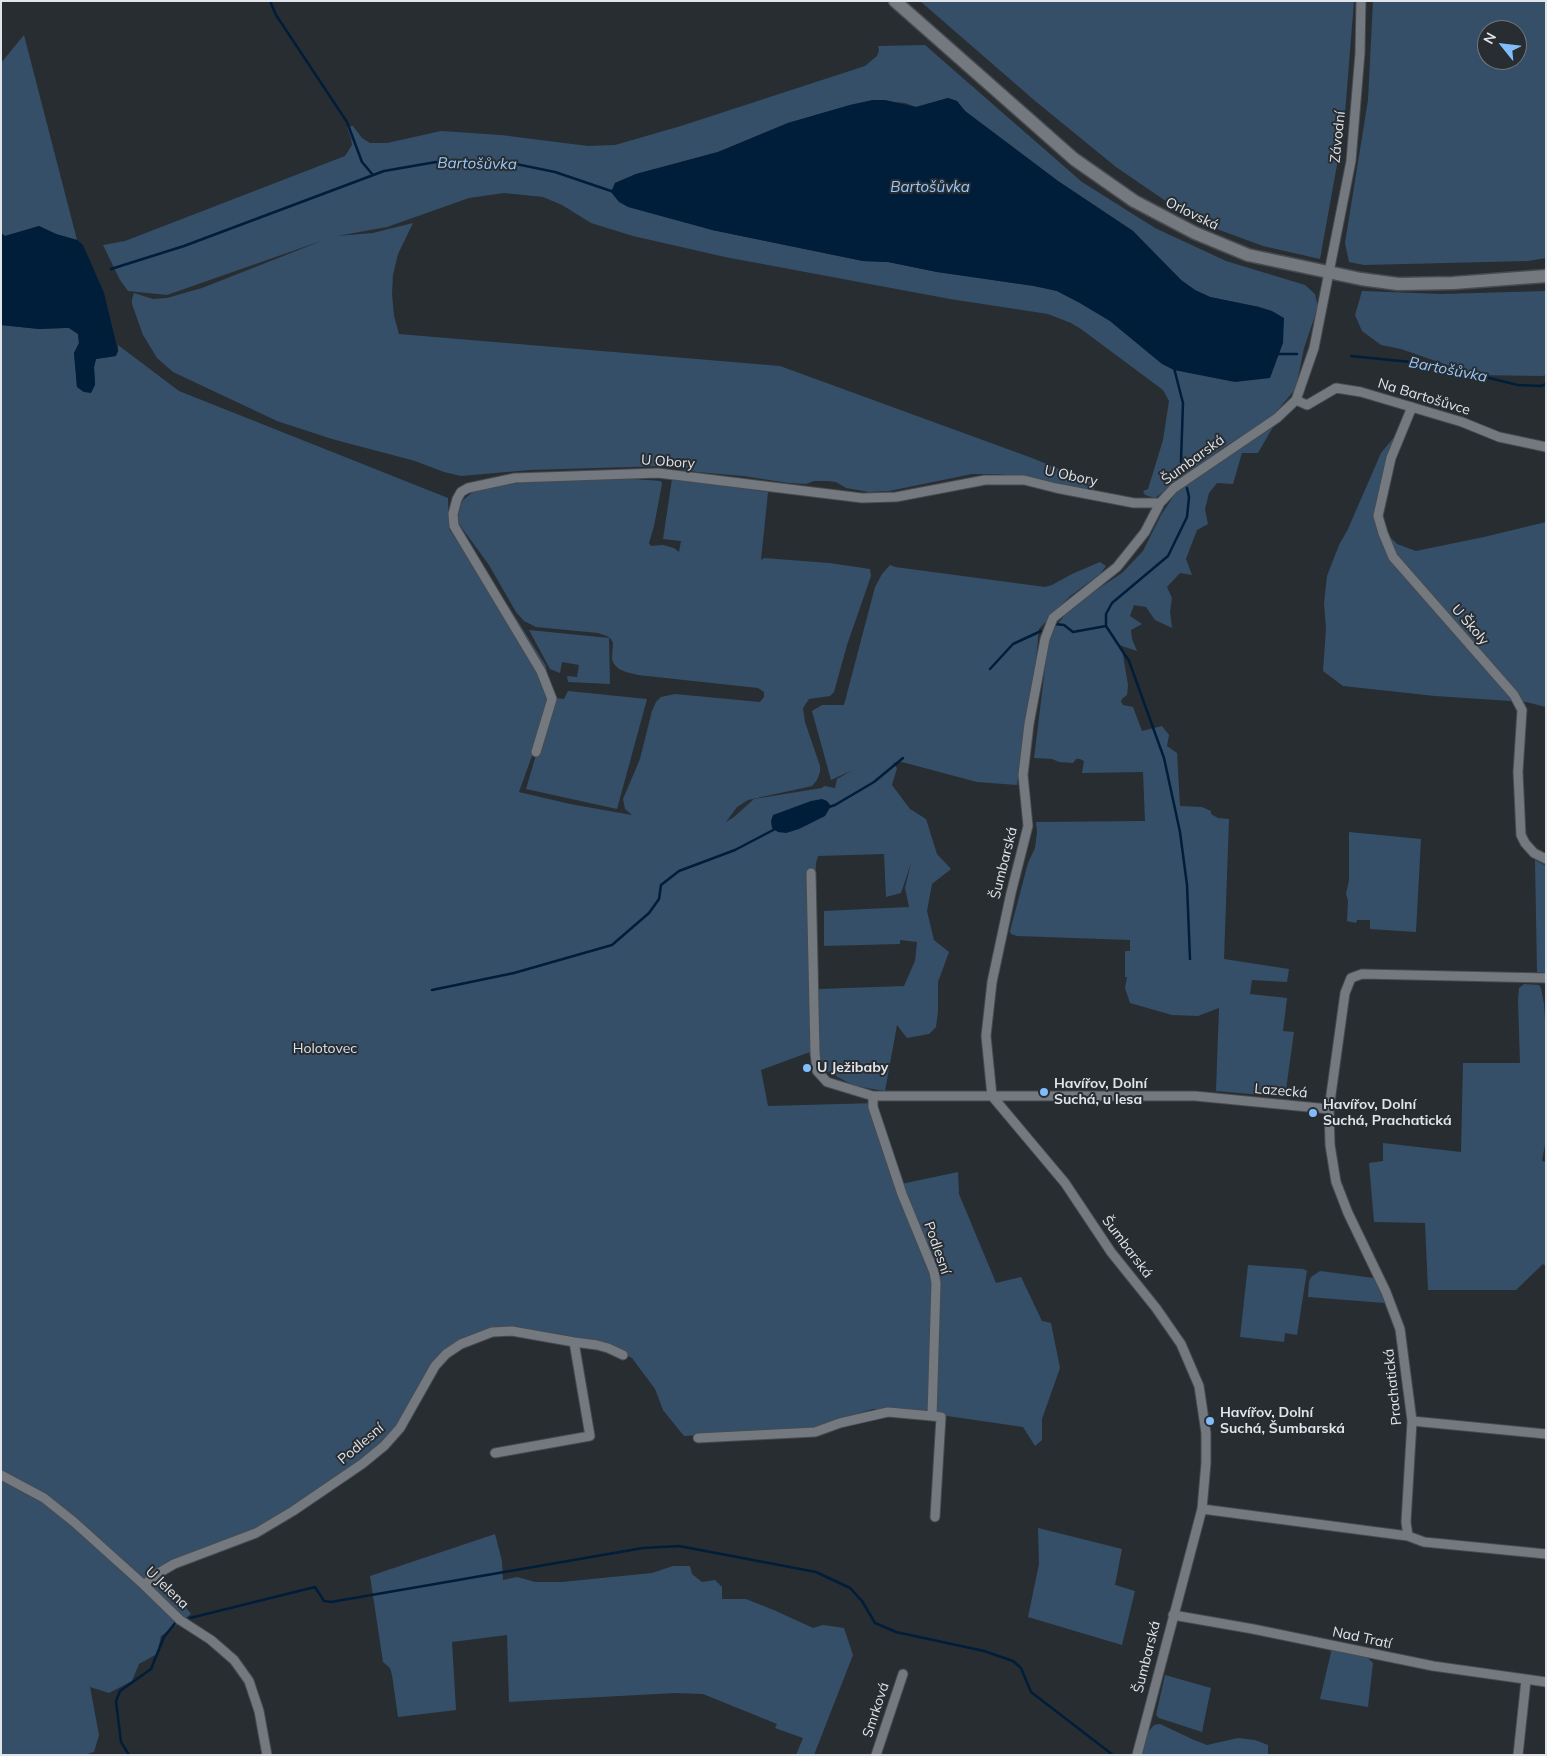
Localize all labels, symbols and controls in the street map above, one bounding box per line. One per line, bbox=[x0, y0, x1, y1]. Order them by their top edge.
north arrow bbox=[1477, 20, 1527, 70]
text: N bbox=[1479, 29, 1500, 47]
street label: Závodní bbox=[1327, 110, 1349, 164]
water label: Bartošůvka bbox=[437, 154, 517, 174]
water label: Bartošůvka bbox=[890, 178, 970, 196]
street label: Orlovská bbox=[1163, 194, 1221, 234]
water label: Bartošůvka bbox=[1407, 354, 1489, 386]
street label: Na Bartošůvce bbox=[1376, 375, 1472, 419]
street label: Šumbarská bbox=[1158, 432, 1228, 488]
street label: U Obory bbox=[640, 452, 696, 472]
street label: U Obory bbox=[1043, 462, 1099, 490]
street label: U Školy bbox=[1448, 601, 1492, 649]
street label: Šumbarská bbox=[987, 825, 1021, 901]
park label: Holotovec bbox=[293, 1041, 357, 1057]
place label: U Ježibaby bbox=[817, 1060, 888, 1076]
marker: U Ježibaby bbox=[801, 1062, 813, 1074]
place label: Havířov, Dolní Suchá, u lesa bbox=[1054, 1076, 1147, 1108]
street label: Lazecká bbox=[1254, 1080, 1308, 1102]
marker: Havířov, Dolní Suchá, u lesa bbox=[1038, 1086, 1050, 1098]
place label: Havířov, Dolní Suchá, Prachatická bbox=[1323, 1097, 1452, 1130]
marker: Havířov, Dolní Suchá, Prachatická bbox=[1307, 1107, 1319, 1119]
street label: Šumbarská bbox=[1098, 1213, 1156, 1281]
street label: Podlesní bbox=[920, 1219, 954, 1277]
street label: Prachatická bbox=[1381, 1348, 1405, 1426]
place label: Havířov, Dolní Suchá, Šumbarská bbox=[1220, 1405, 1345, 1438]
marker: Havířov, Dolní Suchá, Šumbarská bbox=[1204, 1415, 1216, 1427]
street label: Podlesní bbox=[335, 1420, 387, 1468]
street label: U Jelena bbox=[142, 1563, 192, 1613]
street label: Šumbarská bbox=[1130, 1619, 1164, 1695]
street label: Nad Tratí bbox=[1331, 1624, 1393, 1652]
street label: Smrková bbox=[859, 1680, 893, 1740]

